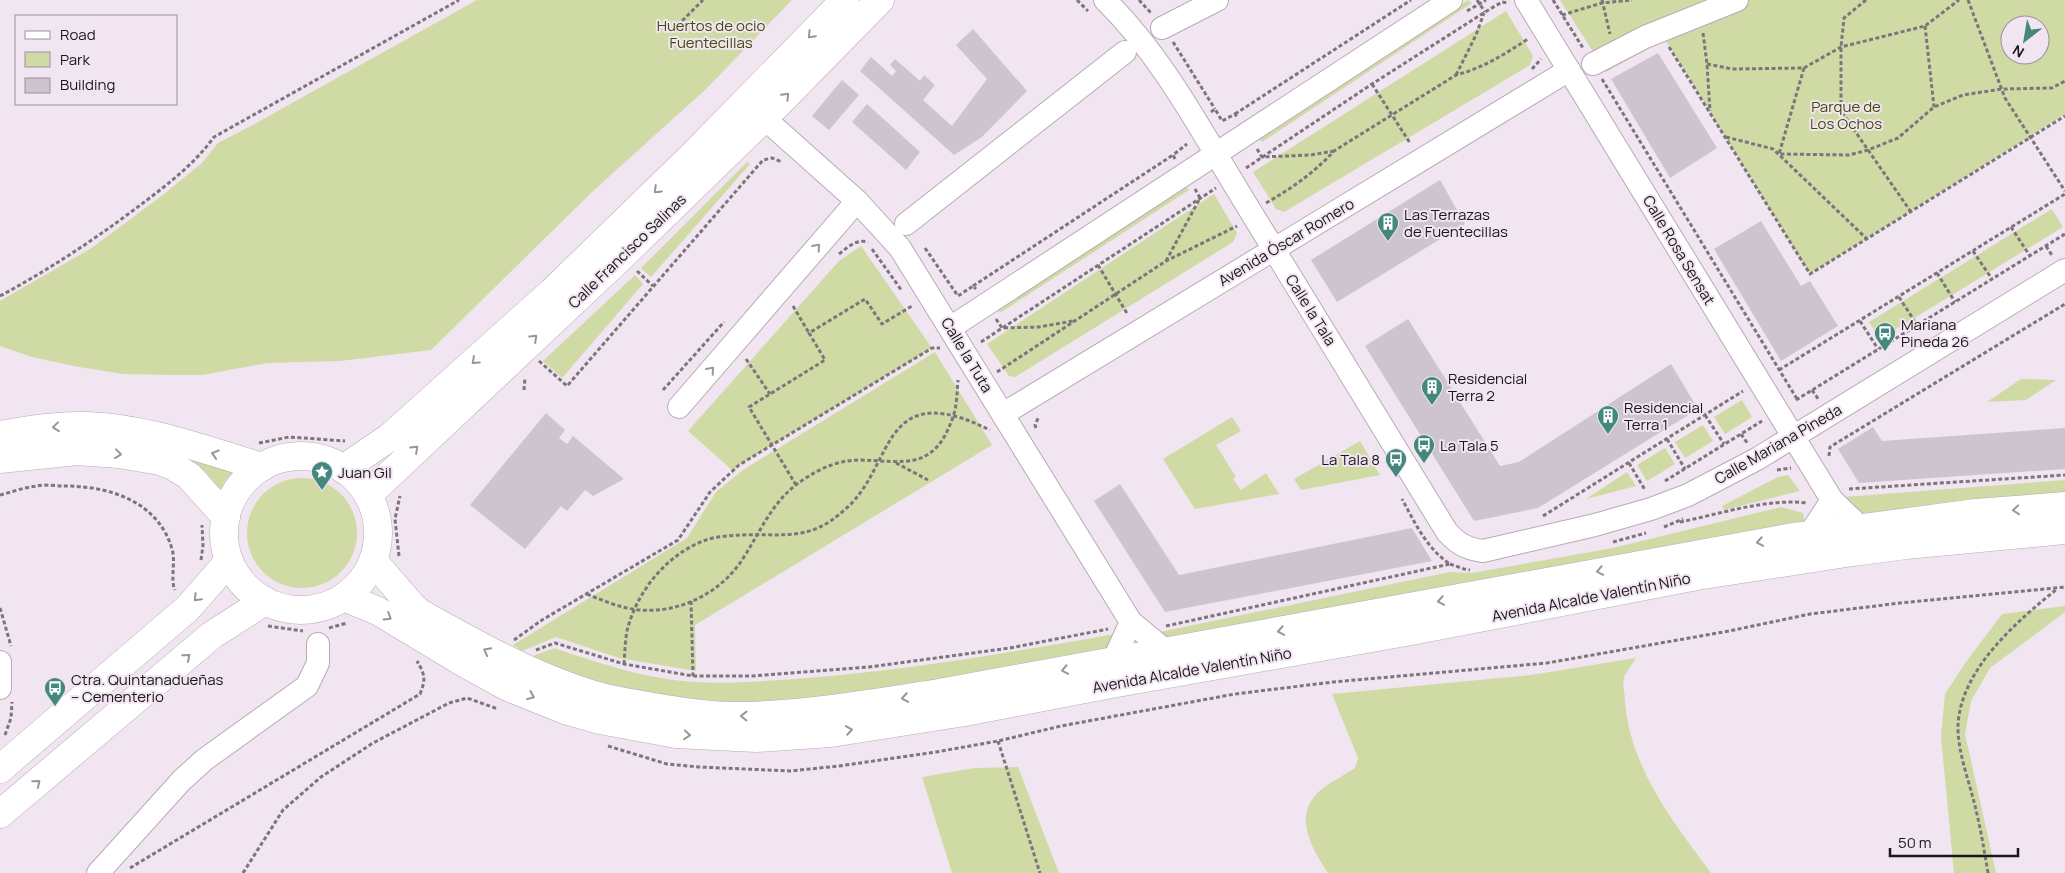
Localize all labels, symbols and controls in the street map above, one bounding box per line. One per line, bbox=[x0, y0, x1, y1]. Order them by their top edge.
legend bbox=[15, 15, 178, 105]
park label: Huertos de ocio Fuentecillas bbox=[657, 15, 765, 53]
north arrow bbox=[2000, 15, 2050, 65]
text: Road bbox=[60, 24, 96, 45]
one-way arrow bbox=[807, 29, 816, 38]
text: N bbox=[2009, 41, 2027, 62]
text: Park bbox=[60, 49, 90, 70]
text: Building bbox=[60, 74, 115, 95]
one-way arrow bbox=[780, 92, 789, 101]
park label: Parque de Los Ochos bbox=[1810, 96, 1882, 134]
one-way arrow bbox=[654, 184, 663, 193]
street label: Calle Francisco Salinas bbox=[563, 189, 691, 313]
street label: Calle Rosa Sensat bbox=[1638, 191, 1720, 309]
street label: Avenida Óscar Romero bbox=[1214, 193, 1358, 291]
place label: Las Terrazas de Fuentecillas bbox=[1404, 204, 1508, 242]
building icon: Las Terrazas de Fuentecillas bbox=[1376, 211, 1400, 242]
one-way arrow bbox=[812, 244, 820, 253]
street label: Calle la Tala bbox=[1281, 270, 1341, 350]
street label: Calle la Tuta bbox=[936, 314, 998, 396]
place label: Mariana Pineda 26 bbox=[1901, 314, 1969, 352]
bus stop icon: Mariana Pineda 26 bbox=[1873, 321, 1897, 352]
one-way arrow bbox=[528, 335, 537, 344]
one-way arrow bbox=[472, 355, 481, 364]
one-way arrow bbox=[705, 366, 714, 375]
place label: Residencial Terra 2 bbox=[1448, 368, 1527, 406]
building icon: Residencial Terra 2 bbox=[1420, 375, 1444, 406]
place label: Residencial Terra 1 bbox=[1624, 397, 1703, 435]
street label: Calle Mariana Pineda bbox=[1711, 399, 1845, 489]
building icon: Residencial Terra 1 bbox=[1596, 404, 1620, 435]
one-way arrow bbox=[51, 421, 59, 432]
bus stop icon: La Tala 5 bbox=[1412, 433, 1436, 464]
place label: La Tala 5 bbox=[1440, 435, 1499, 456]
one-way arrow bbox=[410, 446, 419, 455]
bus stop icon: La Tala 8 bbox=[1384, 447, 1408, 478]
one-way arrow bbox=[114, 448, 122, 459]
one-way arrow bbox=[211, 449, 219, 459]
place label: La Tala 8 bbox=[1321, 449, 1380, 470]
place icon: Juan Gil bbox=[310, 460, 334, 491]
place label: Juan Gil bbox=[338, 462, 392, 483]
one-way arrow bbox=[2012, 504, 2020, 515]
one-way arrow bbox=[1756, 537, 1765, 547]
one-way arrow bbox=[1596, 565, 1605, 575]
street label: Avenida Alcalde Valentín Niño bbox=[1490, 567, 1692, 627]
one-way arrow bbox=[194, 593, 203, 602]
one-way arrow bbox=[1436, 595, 1445, 605]
one-way arrow bbox=[383, 611, 392, 621]
one-way arrow bbox=[1277, 625, 1285, 635]
street label: Avenida Alcalde Valentín Niño bbox=[1091, 642, 1293, 698]
one-way arrow bbox=[483, 647, 492, 657]
one-way arrow bbox=[181, 654, 190, 663]
one-way arrow bbox=[1061, 664, 1070, 675]
place label: Ctra. Quintanadueñas – Cementerio bbox=[71, 669, 224, 707]
bus stop icon: Ctra. Quintanadueñas – Cementerio bbox=[43, 676, 67, 707]
one-way arrow bbox=[526, 690, 534, 700]
one-way arrow bbox=[901, 693, 910, 703]
one-way arrow bbox=[740, 711, 748, 721]
one-way arrow bbox=[846, 725, 854, 736]
one-way arrow bbox=[684, 730, 692, 741]
one-way arrow bbox=[32, 779, 41, 788]
scale bar bbox=[1890, 826, 2018, 858]
text: 50 m bbox=[1898, 832, 1932, 853]

